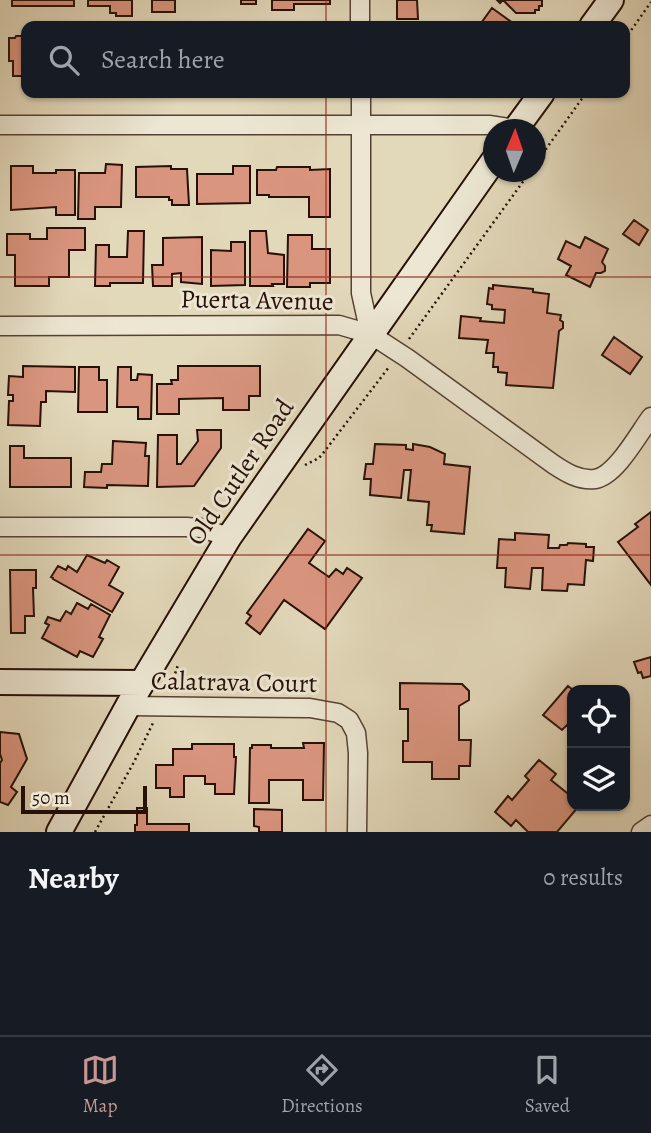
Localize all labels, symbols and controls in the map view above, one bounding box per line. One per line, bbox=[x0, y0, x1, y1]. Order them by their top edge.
search box bbox=[21, 21, 630, 98]
icon: search bbox=[45, 41, 83, 79]
text: Search here bbox=[101, 42, 225, 77]
north arrow bbox=[483, 119, 546, 182]
street label: Puerta Avenue bbox=[180, 281, 334, 319]
street label: Old Cutler Road bbox=[178, 392, 302, 552]
street label: Calatrava Court bbox=[150, 663, 318, 701]
map controls bbox=[567, 685, 630, 811]
button: locate bbox=[567, 685, 630, 748]
button: layers bbox=[567, 748, 630, 811]
scale bar bbox=[21, 783, 147, 815]
text: 50 m bbox=[32, 785, 70, 811]
text: Nearby bbox=[28, 858, 119, 898]
text: 0 results bbox=[543, 862, 623, 893]
tab: Map bbox=[81, 1051, 119, 1119]
tab: Directions bbox=[281, 1051, 363, 1119]
tab: Saved bbox=[525, 1051, 570, 1119]

